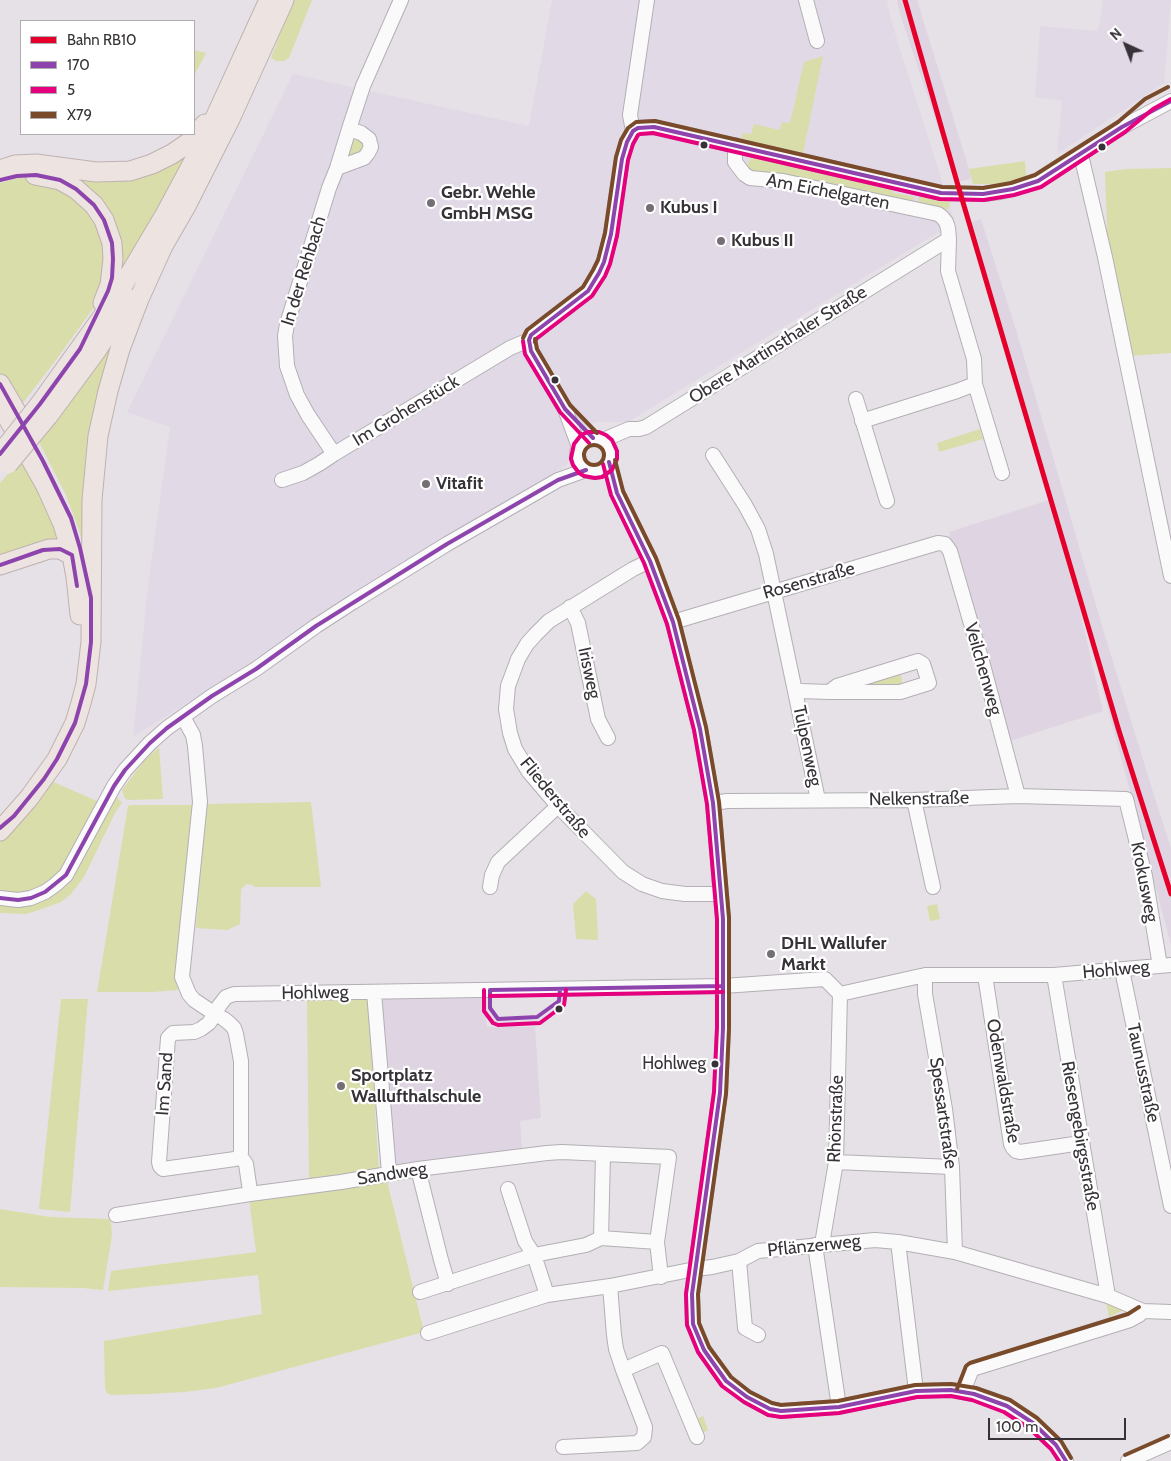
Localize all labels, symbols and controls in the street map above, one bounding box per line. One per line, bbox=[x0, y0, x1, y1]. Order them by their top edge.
legend bbox=[20, 20, 195, 135]
north arrow bbox=[1101, 20, 1151, 70]
text: N bbox=[1106, 24, 1126, 44]
text: Bahn RB10 bbox=[67, 31, 136, 49]
text: 170 bbox=[67, 56, 90, 74]
text: 5 bbox=[67, 81, 75, 99]
text: X79 bbox=[67, 106, 92, 124]
unlabelled marker bbox=[699, 140, 709, 150]
unlabelled marker bbox=[1097, 142, 1107, 152]
street label: Am Eichelgarten bbox=[765, 169, 891, 215]
place label: Gebr. Wehle GmbH MSG bbox=[441, 182, 536, 224]
marker: Gebr. Wehle GmbH MSG bbox=[425, 197, 437, 209]
place label: Kubus I bbox=[660, 197, 718, 219]
marker: Kubus I bbox=[644, 202, 656, 214]
street label: In der Rehbach bbox=[277, 214, 331, 328]
place label: Kubus II bbox=[731, 230, 794, 252]
marker: Kubus II bbox=[715, 235, 727, 247]
street label: Obere Martinsthaler Straße bbox=[685, 281, 871, 409]
street label: Im Grohenstück bbox=[349, 371, 463, 451]
unlabelled marker bbox=[550, 375, 560, 385]
place label: Vitafit bbox=[436, 473, 483, 495]
marker: Vitafit bbox=[420, 478, 432, 490]
street label: Rosenstraße bbox=[761, 558, 857, 604]
street label: Veilchenweg bbox=[959, 620, 1007, 718]
street label: Irisweg bbox=[573, 645, 605, 701]
street label: Tulpenweg bbox=[788, 704, 826, 788]
street label: Fliederstraße bbox=[515, 753, 595, 843]
street label: Nelkenstraße bbox=[869, 787, 969, 811]
street label: Krokusweg bbox=[1126, 840, 1162, 924]
place label: DHL Wallufer Markt bbox=[781, 933, 886, 976]
marker: DHL Wallufer Markt bbox=[765, 948, 777, 960]
street label: Hohlweg bbox=[1081, 956, 1151, 984]
street label: Hohlweg bbox=[281, 982, 349, 1004]
unlabelled marker bbox=[554, 1004, 564, 1014]
street label: Odenwaldstraße bbox=[981, 1017, 1025, 1145]
street label: Taunusstraße bbox=[1122, 1021, 1164, 1125]
street label: Im Sand bbox=[152, 1052, 178, 1116]
place label: Hohlweg bbox=[642, 1054, 706, 1074]
street label: Spessartstraße bbox=[924, 1056, 962, 1170]
marker: Hohlweg bbox=[710, 1059, 720, 1069]
street label: Riesengebirgsstraße bbox=[1056, 1059, 1104, 1213]
place label: Sportplatz Wallufthalschule bbox=[351, 1065, 481, 1108]
street label: Rhönstraße bbox=[824, 1075, 848, 1163]
marker: Sportplatz Wallufthalschule bbox=[335, 1080, 347, 1092]
street label: Sandweg bbox=[356, 1158, 428, 1190]
street label: Pflänzerweg bbox=[766, 1230, 862, 1262]
scale bar bbox=[991, 1408, 1128, 1440]
text: 100 m bbox=[996, 1418, 1038, 1436]

